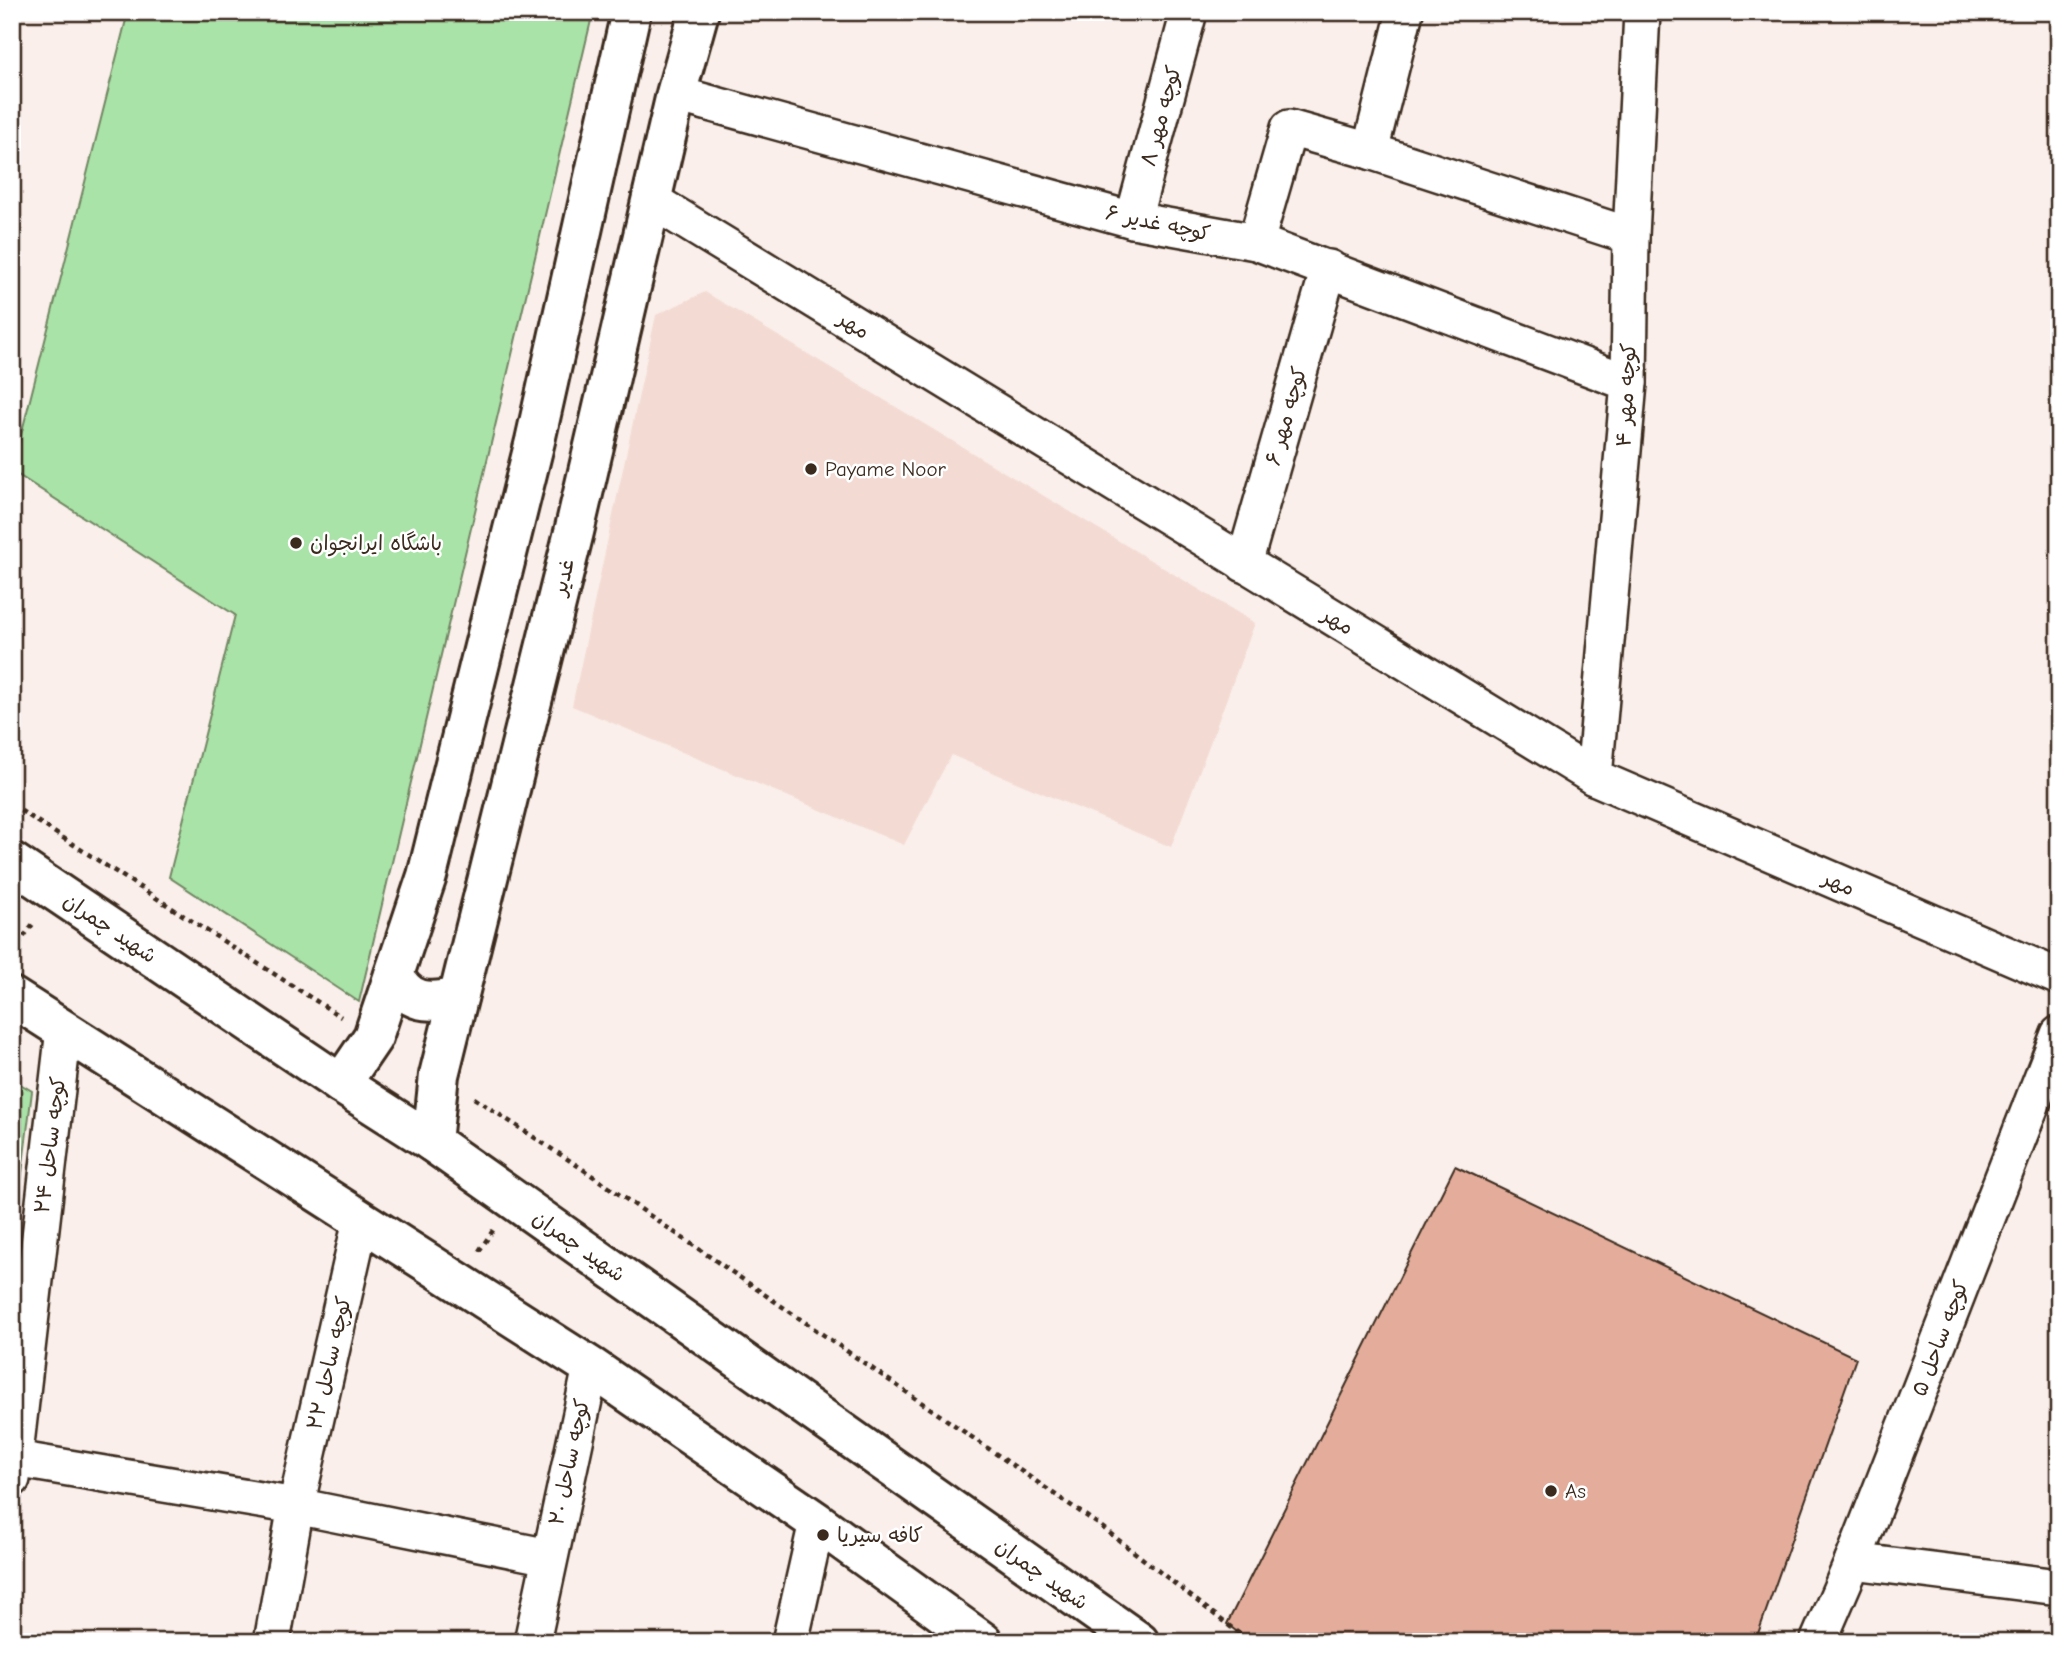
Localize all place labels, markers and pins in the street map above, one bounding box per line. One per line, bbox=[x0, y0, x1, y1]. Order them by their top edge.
place label: Payame Noor bbox=[825, 457, 947, 481]
marker: Payame Noor bbox=[803, 461, 819, 477]
place label: باشگاه ایرانجوان bbox=[310, 531, 442, 557]
marker: باشگاه ایرانجوان bbox=[288, 535, 304, 551]
place label: As bbox=[1565, 1479, 1586, 1503]
marker: As bbox=[1543, 1483, 1559, 1499]
place label: کافه سیریا bbox=[837, 1523, 923, 1547]
marker: کافه سیریا bbox=[815, 1527, 831, 1543]

